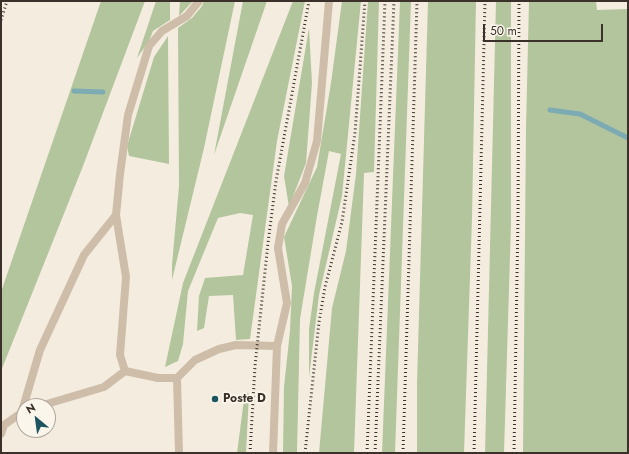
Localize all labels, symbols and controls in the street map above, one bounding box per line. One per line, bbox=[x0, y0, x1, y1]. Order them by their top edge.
scale bar bbox=[485, 16, 605, 42]
text: 50 m bbox=[490, 22, 517, 40]
place label: Poste D bbox=[223, 392, 266, 406]
marker: Poste D bbox=[210, 394, 220, 404]
north arrow bbox=[16, 398, 56, 438]
text: N bbox=[23, 399, 38, 417]

